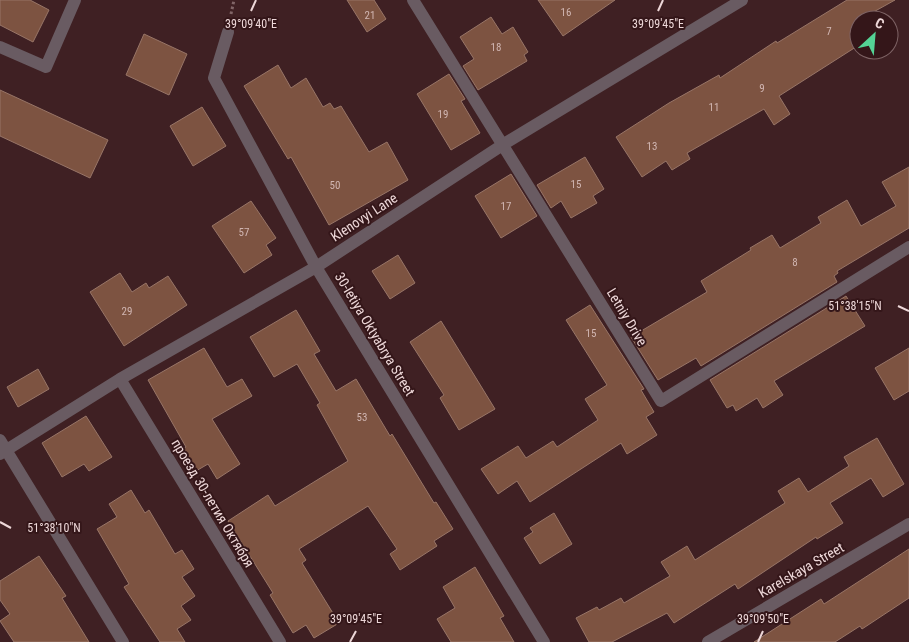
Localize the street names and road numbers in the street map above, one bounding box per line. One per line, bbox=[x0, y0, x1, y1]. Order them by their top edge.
street label: Klenovyi Lane bbox=[328, 189, 401, 244]
street label: 30-letiya Oktyabrya Street bbox=[332, 269, 418, 399]
street label: Letniy Drive bbox=[604, 285, 651, 349]
street label: проезд 30-летия Октября bbox=[168, 436, 258, 570]
street label: Karelskaya Street bbox=[755, 539, 847, 601]

